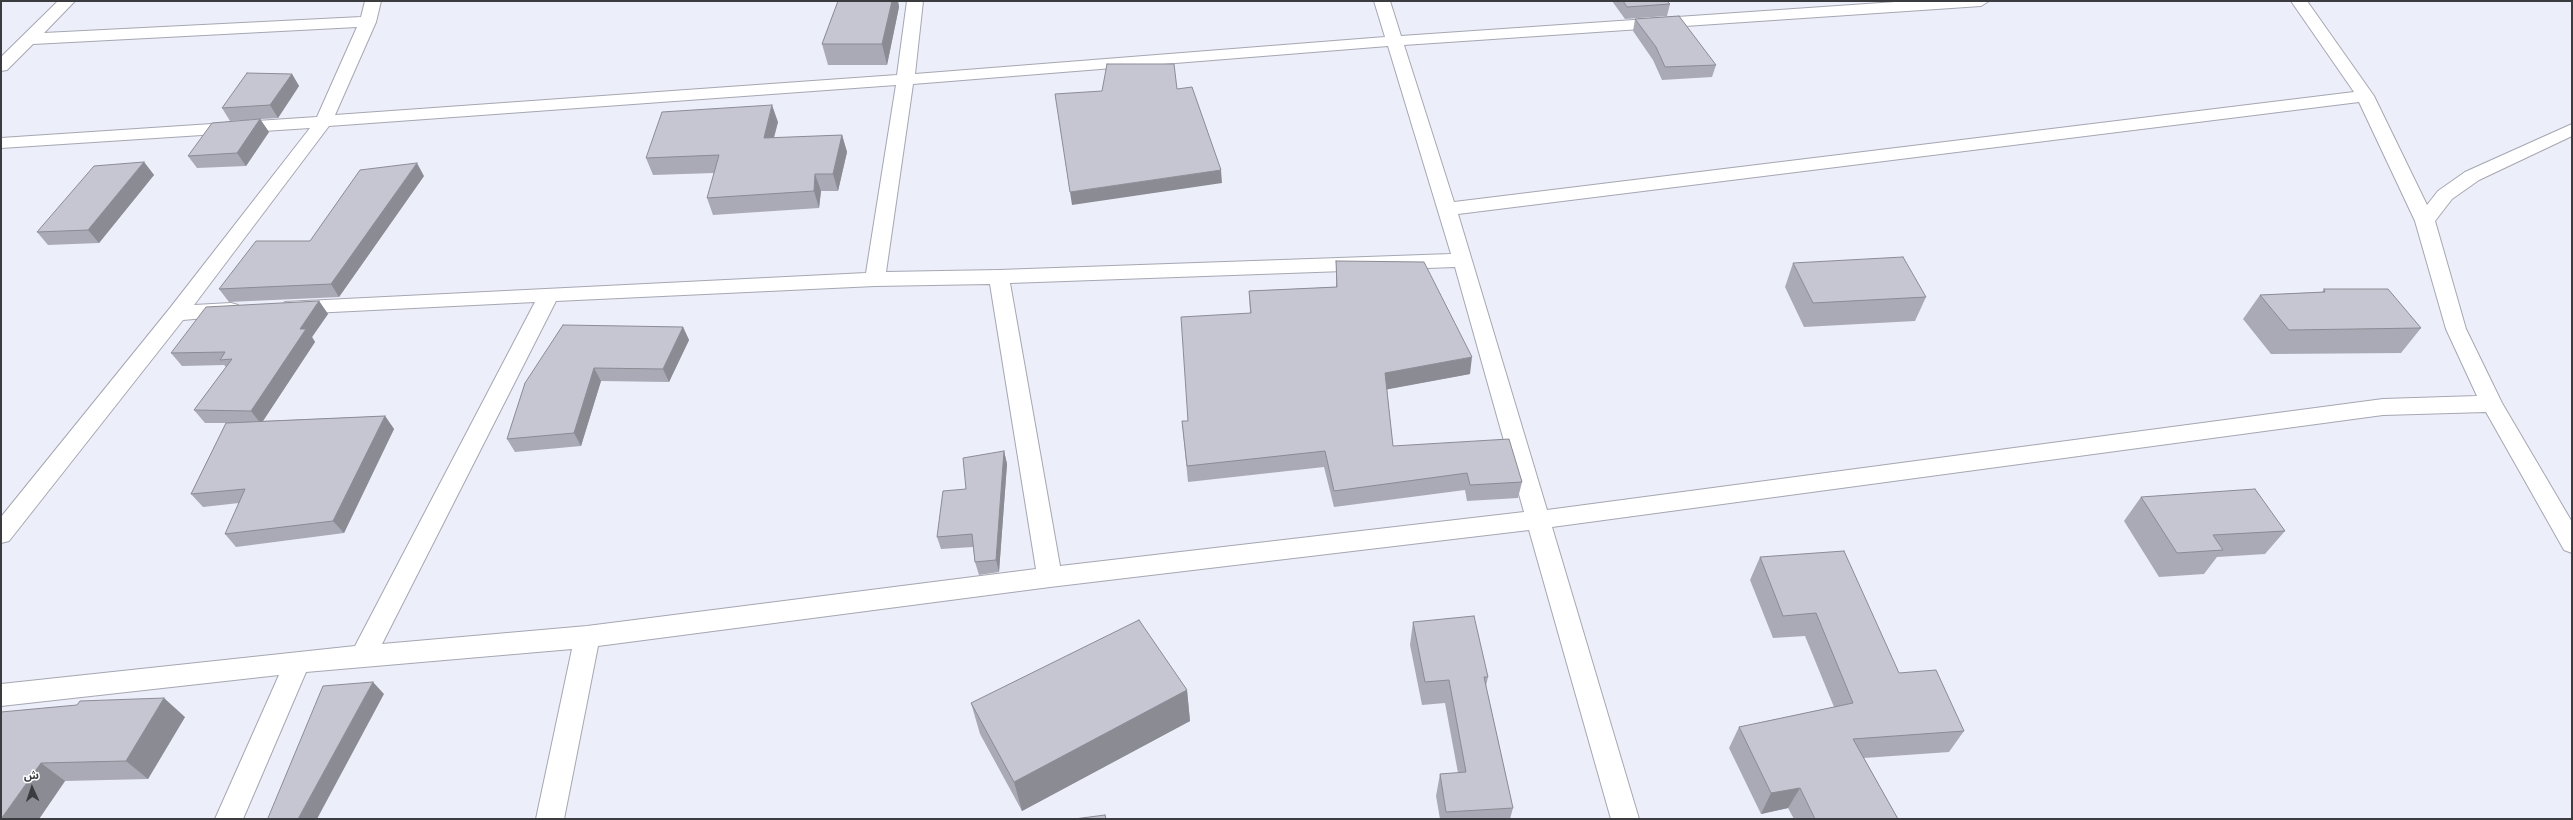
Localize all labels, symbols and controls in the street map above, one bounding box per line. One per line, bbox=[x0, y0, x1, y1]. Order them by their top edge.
north arrow bbox=[12, 768, 52, 808]
text: ش bbox=[23, 769, 39, 782]

